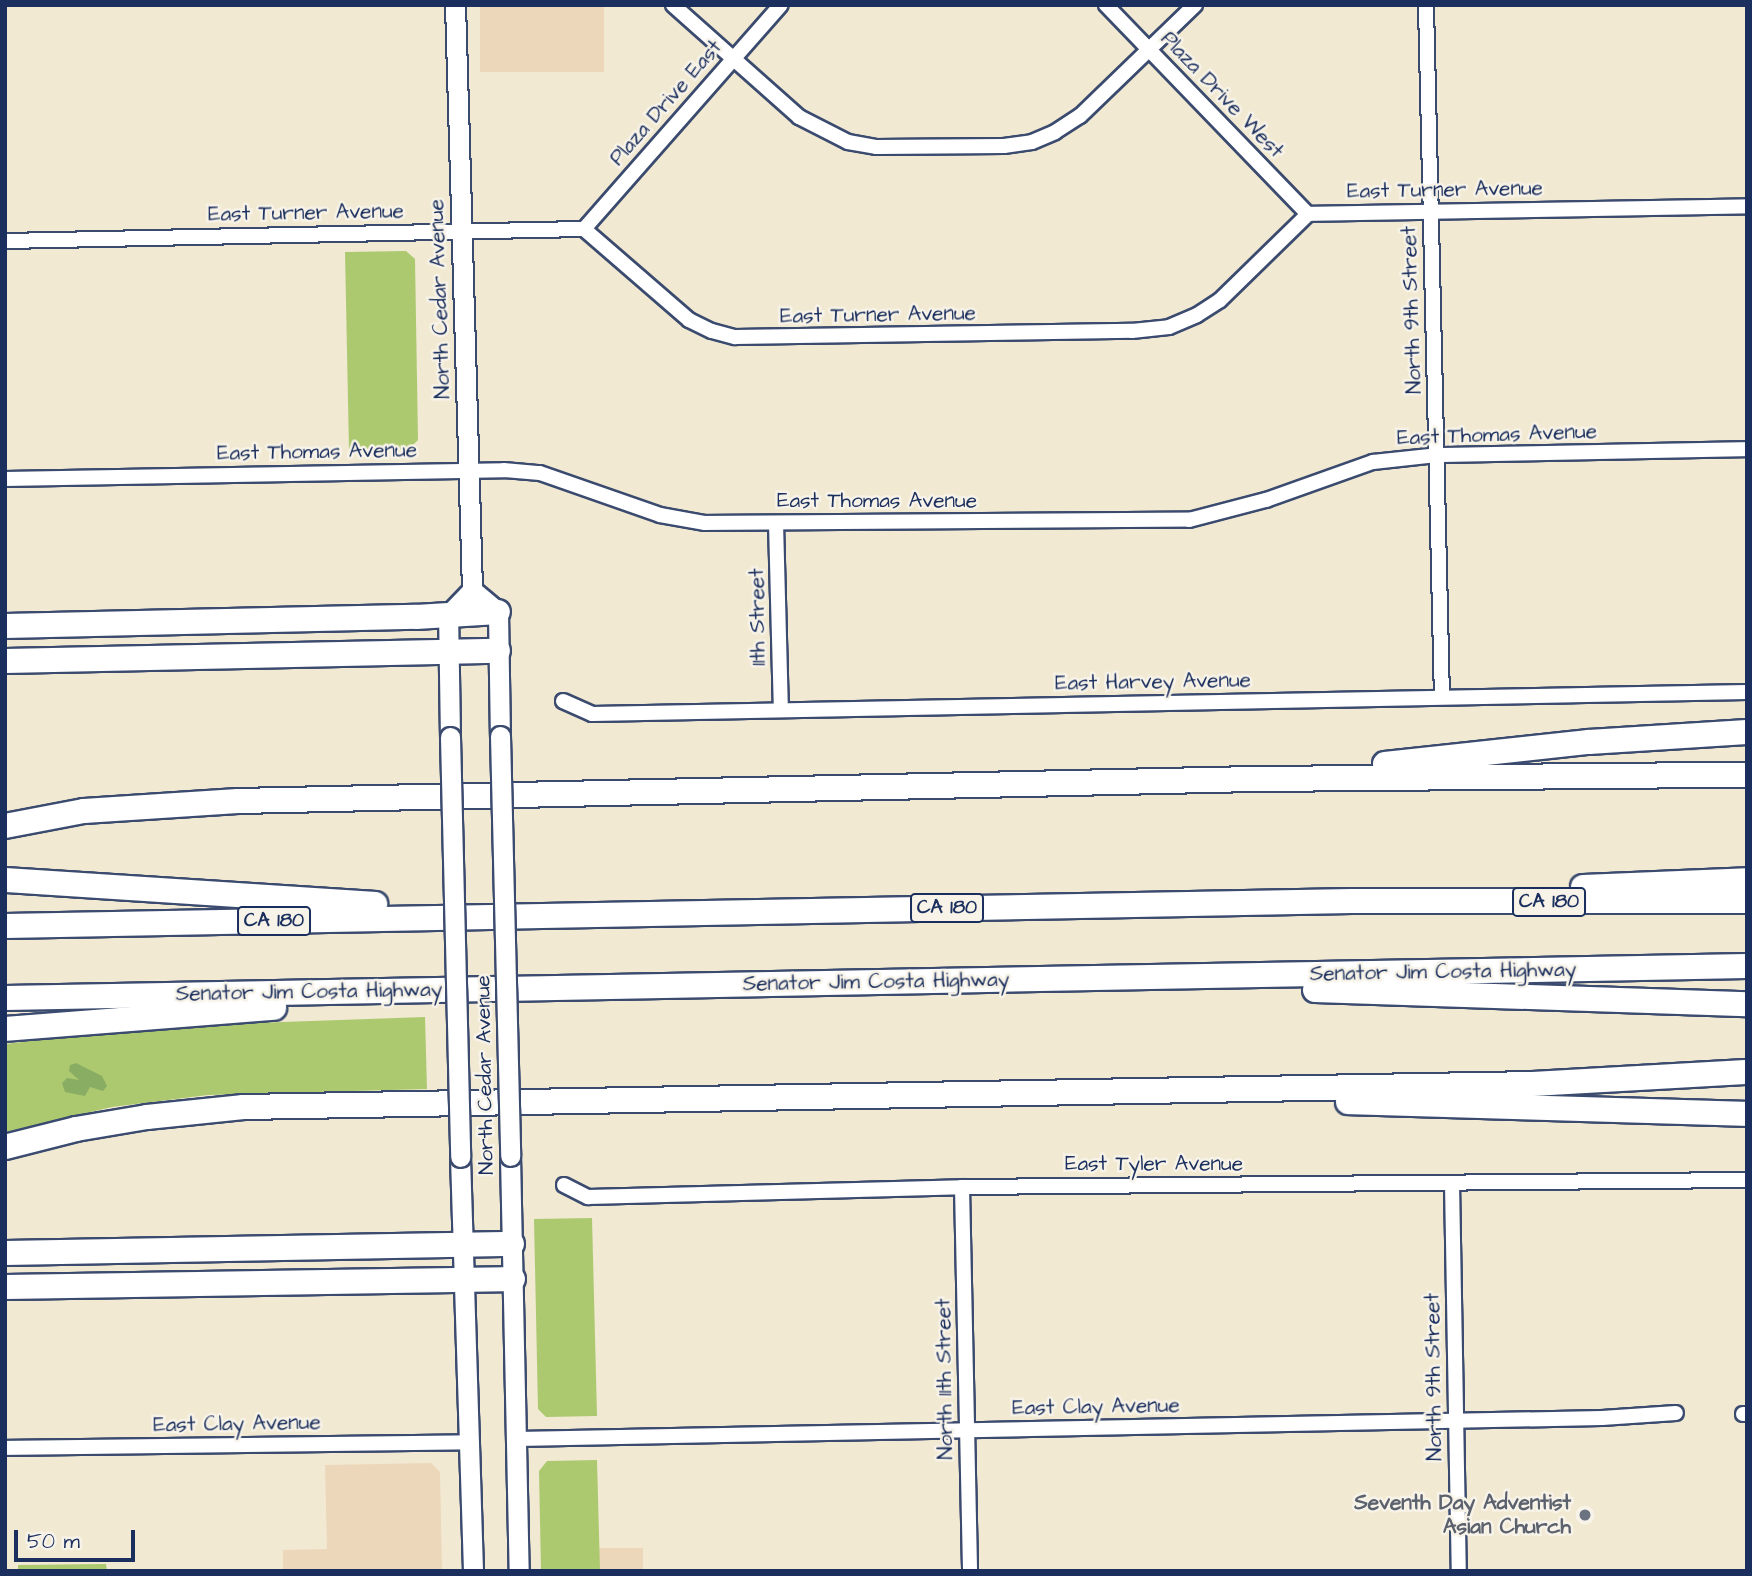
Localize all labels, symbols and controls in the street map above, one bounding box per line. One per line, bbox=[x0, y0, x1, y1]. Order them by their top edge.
street label: Plaza Drive West bbox=[1155, 27, 1289, 163]
street label: Plaza Drive East bbox=[605, 35, 727, 171]
street label: East Turner Avenue bbox=[1347, 176, 1543, 204]
street label: East Turner Avenue bbox=[208, 199, 404, 227]
street label: North Cedar Avenue bbox=[424, 199, 456, 399]
street label: North 9th Street bbox=[1396, 226, 1428, 394]
street label: East Turner Avenue bbox=[780, 301, 976, 329]
street label: East Thomas Avenue bbox=[1397, 419, 1597, 451]
street label: East Thomas Avenue bbox=[217, 438, 417, 466]
street label: East Thomas Avenue bbox=[777, 488, 977, 514]
street label: 11th Street bbox=[745, 568, 771, 666]
street label: East Harvey Avenue bbox=[1055, 668, 1251, 696]
road number: CA 180 bbox=[1510, 887, 1588, 918]
road number: CA 180 bbox=[908, 893, 986, 924]
road number: CA 180 bbox=[236, 906, 312, 937]
street label: Senator Jim Costa Highway bbox=[1310, 957, 1576, 987]
street label: Senator Jim Costa Highway bbox=[743, 967, 1009, 997]
street label: North Cedar Avenue bbox=[471, 975, 499, 1175]
street label: Senator Jim Costa Highway bbox=[176, 977, 442, 1007]
street label: East Tyler Avenue bbox=[1065, 1151, 1243, 1177]
street label: North 9th Street bbox=[1420, 1293, 1448, 1461]
street label: North 11th Street bbox=[931, 1298, 959, 1460]
street label: East Clay Avenue bbox=[1012, 1393, 1180, 1421]
street label: East Clay Avenue bbox=[153, 1410, 321, 1438]
place label: Seventh Day Adventist Asian Church bbox=[1354, 1490, 1571, 1540]
marker: Seventh Day Adventist Asian Church bbox=[1577, 1507, 1593, 1523]
scale bar bbox=[18, 1516, 138, 1560]
text: 50 m bbox=[27, 1527, 80, 1556]

